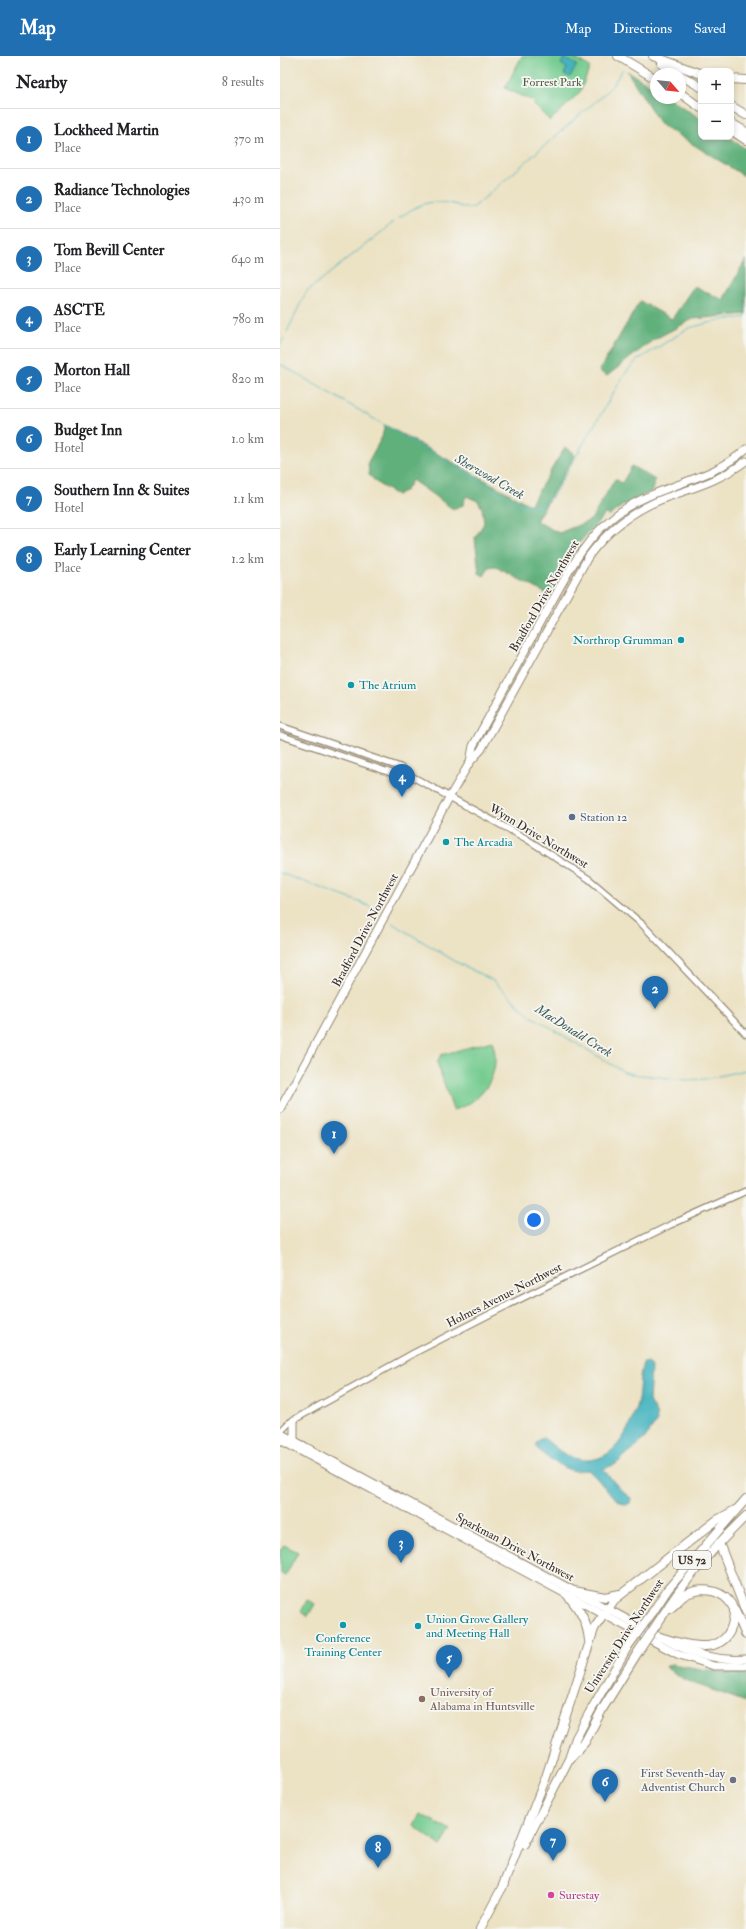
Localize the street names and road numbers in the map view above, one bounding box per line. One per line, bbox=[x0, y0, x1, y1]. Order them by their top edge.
street label: Bradford Drive Northwest bbox=[506, 538, 583, 655]
street label: Wynn Drive Northwest bbox=[486, 800, 591, 872]
street label: Bradford Drive Northwest bbox=[329, 871, 402, 990]
street label: Holmes Avenue Northwest bbox=[444, 1260, 565, 1331]
street label: Sparkman Drive Northwest bbox=[453, 1510, 577, 1585]
road number: US 72 bbox=[673, 1551, 711, 1569]
street label: University Drive Northwest bbox=[582, 1576, 667, 1696]

